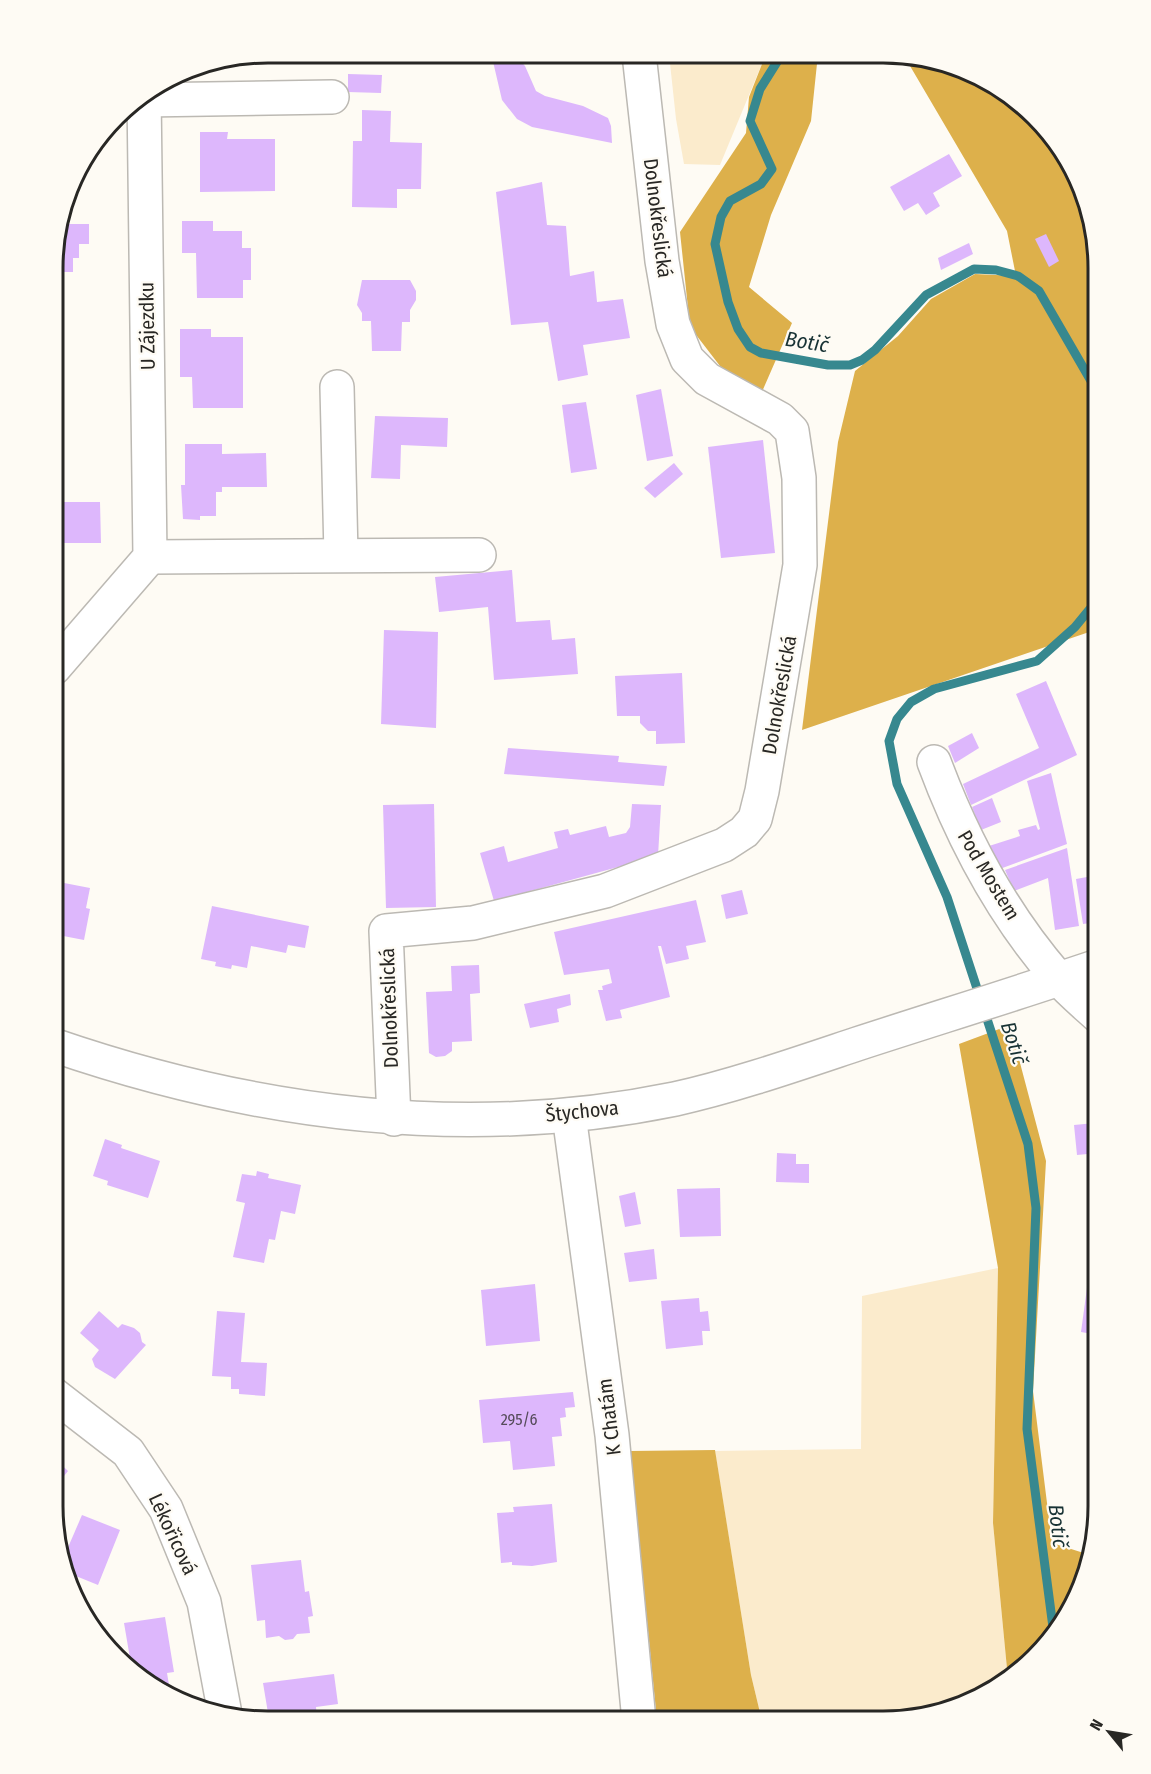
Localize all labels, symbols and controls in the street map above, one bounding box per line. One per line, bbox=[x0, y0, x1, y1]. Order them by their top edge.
street label: Dolnokřeslická bbox=[639, 157, 677, 279]
street label: U Zájezdku bbox=[134, 282, 160, 370]
water label: Botič bbox=[783, 326, 832, 358]
street label: Dolnokřeslická bbox=[757, 634, 801, 756]
street label: Pod Mostem bbox=[953, 826, 1025, 924]
street label: Dolnokřeslická bbox=[375, 947, 403, 1069]
water label: Botič bbox=[995, 1018, 1033, 1069]
street label: Štychova bbox=[544, 1095, 620, 1127]
street label: K Chatám bbox=[592, 1377, 626, 1457]
house number: 295/6 bbox=[501, 1410, 537, 1429]
street label: Lékořicová bbox=[144, 1489, 202, 1579]
water label: Botič bbox=[1042, 1503, 1074, 1550]
north arrow bbox=[1079, 1702, 1139, 1762]
text: N bbox=[1086, 1716, 1107, 1734]

